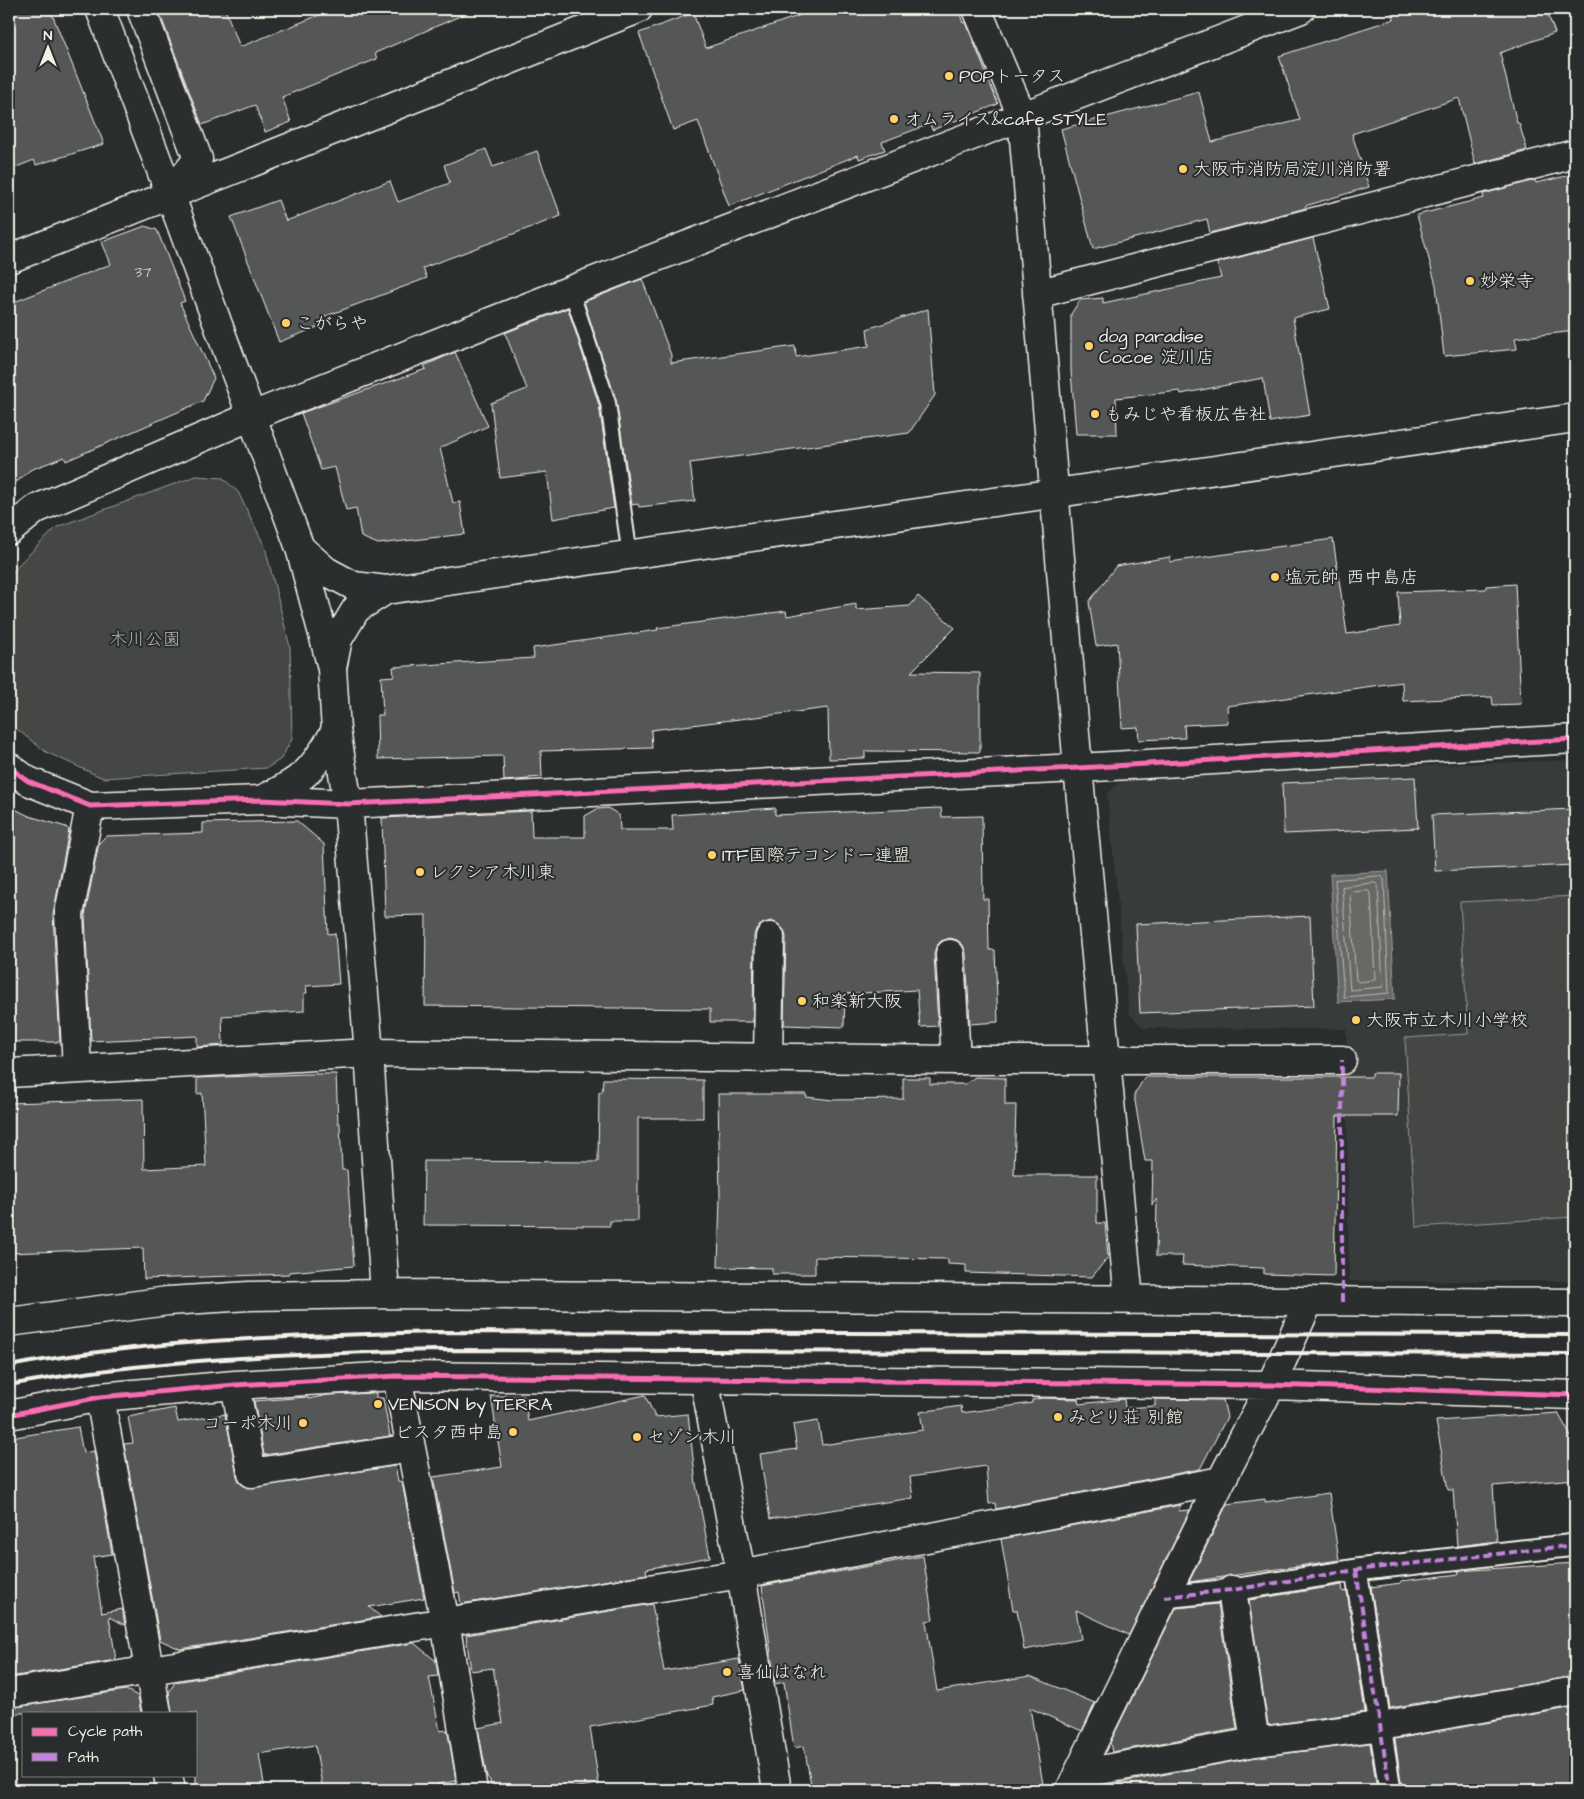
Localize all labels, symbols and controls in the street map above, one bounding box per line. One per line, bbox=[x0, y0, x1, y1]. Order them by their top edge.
north arrow bbox=[22, 22, 72, 72]
text: N bbox=[44, 26, 53, 46]
place label: POPトータス bbox=[959, 64, 1065, 89]
marker: POPトータス bbox=[943, 70, 955, 82]
place label: オムライス&cafe STYLE bbox=[904, 107, 1108, 132]
marker: オムライス&cafe STYLE bbox=[888, 113, 900, 125]
place label: 大阪市消防局淀川消防署 bbox=[1193, 157, 1391, 182]
marker: 大阪市消防局淀川消防署 bbox=[1177, 163, 1189, 175]
house number: 37 bbox=[135, 262, 151, 283]
place label: 妙栄寺 bbox=[1480, 269, 1534, 294]
marker: 妙栄寺 bbox=[1464, 275, 1476, 287]
place label: こがらや bbox=[296, 311, 368, 336]
marker: こがらや bbox=[280, 317, 292, 329]
place label: dog paradise Cocoe 淀川店 bbox=[1099, 324, 1214, 370]
marker: dog paradise Cocoe 淀川店 bbox=[1083, 340, 1095, 352]
place label: もみじや看板広告社 bbox=[1105, 402, 1267, 427]
marker: もみじや看板広告社 bbox=[1089, 408, 1101, 420]
place label: 塩元帥 西中島店 bbox=[1285, 565, 1418, 590]
marker: 塩元帥 西中島店 bbox=[1269, 571, 1281, 583]
park label: 木川公園 bbox=[109, 627, 181, 652]
place label: ITF国際テコンドー連盟 bbox=[722, 843, 910, 868]
marker: ITF国際テコンドー連盟 bbox=[706, 849, 718, 861]
place label: レクシア木川東 bbox=[430, 860, 555, 885]
marker: レクシア木川東 bbox=[414, 866, 426, 878]
place label: 和楽新大阪 bbox=[812, 989, 902, 1014]
marker: 和楽新大阪 bbox=[796, 995, 808, 1007]
place label: 大阪市立木川小学校 bbox=[1366, 1008, 1528, 1033]
marker: 大阪市立木川小学校 bbox=[1350, 1014, 1362, 1026]
place label: VENISON by TERRA bbox=[388, 1392, 553, 1418]
marker: VENISON by TERRA bbox=[372, 1398, 384, 1410]
place label: みどり荘 別館 bbox=[1068, 1405, 1183, 1430]
place label: コーポ木川 bbox=[203, 1411, 293, 1436]
marker: みどり荘 別館 bbox=[1052, 1411, 1064, 1423]
marker: コーポ木川 bbox=[297, 1417, 309, 1429]
place label: ビスタ西中島 bbox=[395, 1420, 503, 1445]
place label: セゾン木川 bbox=[647, 1425, 737, 1450]
marker: ビスタ西中島 bbox=[507, 1426, 519, 1438]
marker: セゾン木川 bbox=[631, 1431, 643, 1443]
place label: 喜仙はなれ bbox=[737, 1660, 827, 1685]
marker: 喜仙はなれ bbox=[721, 1666, 733, 1678]
legend bbox=[22, 1712, 198, 1776]
text: Cycle path bbox=[68, 1721, 143, 1743]
text: Path bbox=[68, 1747, 99, 1768]

